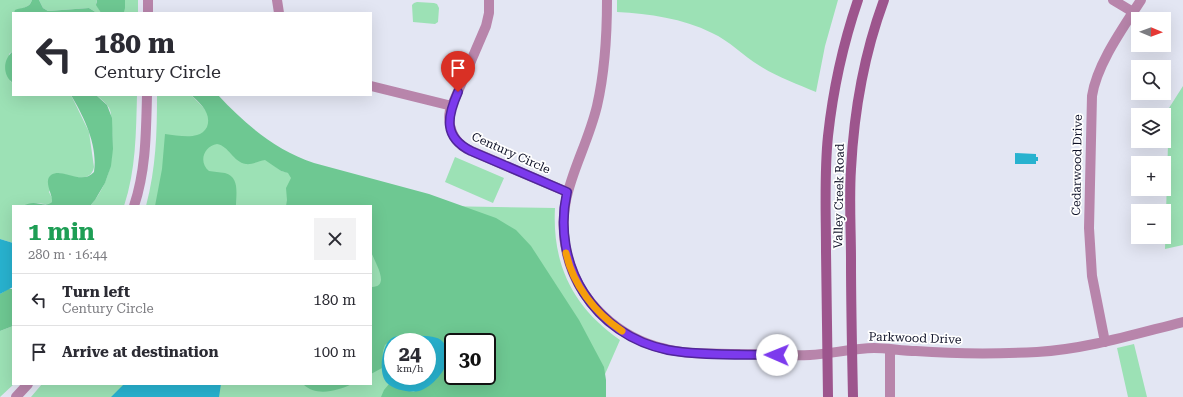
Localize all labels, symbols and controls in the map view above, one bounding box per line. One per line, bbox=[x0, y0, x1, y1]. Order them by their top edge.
north arrow bbox=[1131, 12, 1171, 52]
map controls bbox=[1131, 12, 1171, 244]
text: 180 m bbox=[94, 27, 175, 60]
icon: left bbox=[28, 28, 80, 80]
pin bbox=[441, 51, 475, 92]
icon: arrive bbox=[447, 57, 469, 79]
button: search bbox=[1131, 60, 1171, 100]
text: Century Circle bbox=[94, 61, 221, 82]
button: layers bbox=[1131, 108, 1171, 148]
street label: Cedarwood Drive bbox=[1069, 114, 1085, 216]
street label: Century Circle bbox=[469, 129, 553, 177]
street label: Valley Creek Road bbox=[831, 143, 847, 249]
button: + bbox=[1131, 156, 1171, 196]
button: − bbox=[1131, 204, 1171, 244]
text: 1 min bbox=[28, 218, 95, 246]
button: close bbox=[314, 218, 356, 260]
text: 280 m · 16:44 bbox=[28, 247, 107, 262]
text: Turn left bbox=[62, 283, 130, 301]
icon: left bbox=[28, 289, 50, 311]
text: 180 m bbox=[313, 291, 356, 309]
text: Century Circle bbox=[62, 301, 154, 316]
street label: Parkwood Drive bbox=[868, 329, 962, 347]
speed limit sign: 30 bbox=[444, 333, 496, 385]
position arrow bbox=[756, 334, 798, 376]
icon: arrive bbox=[28, 341, 50, 363]
text: 24 bbox=[399, 342, 421, 366]
text: Arrive at destination bbox=[62, 343, 218, 361]
text: 100 m bbox=[313, 343, 356, 361]
text: km/h bbox=[397, 363, 423, 374]

